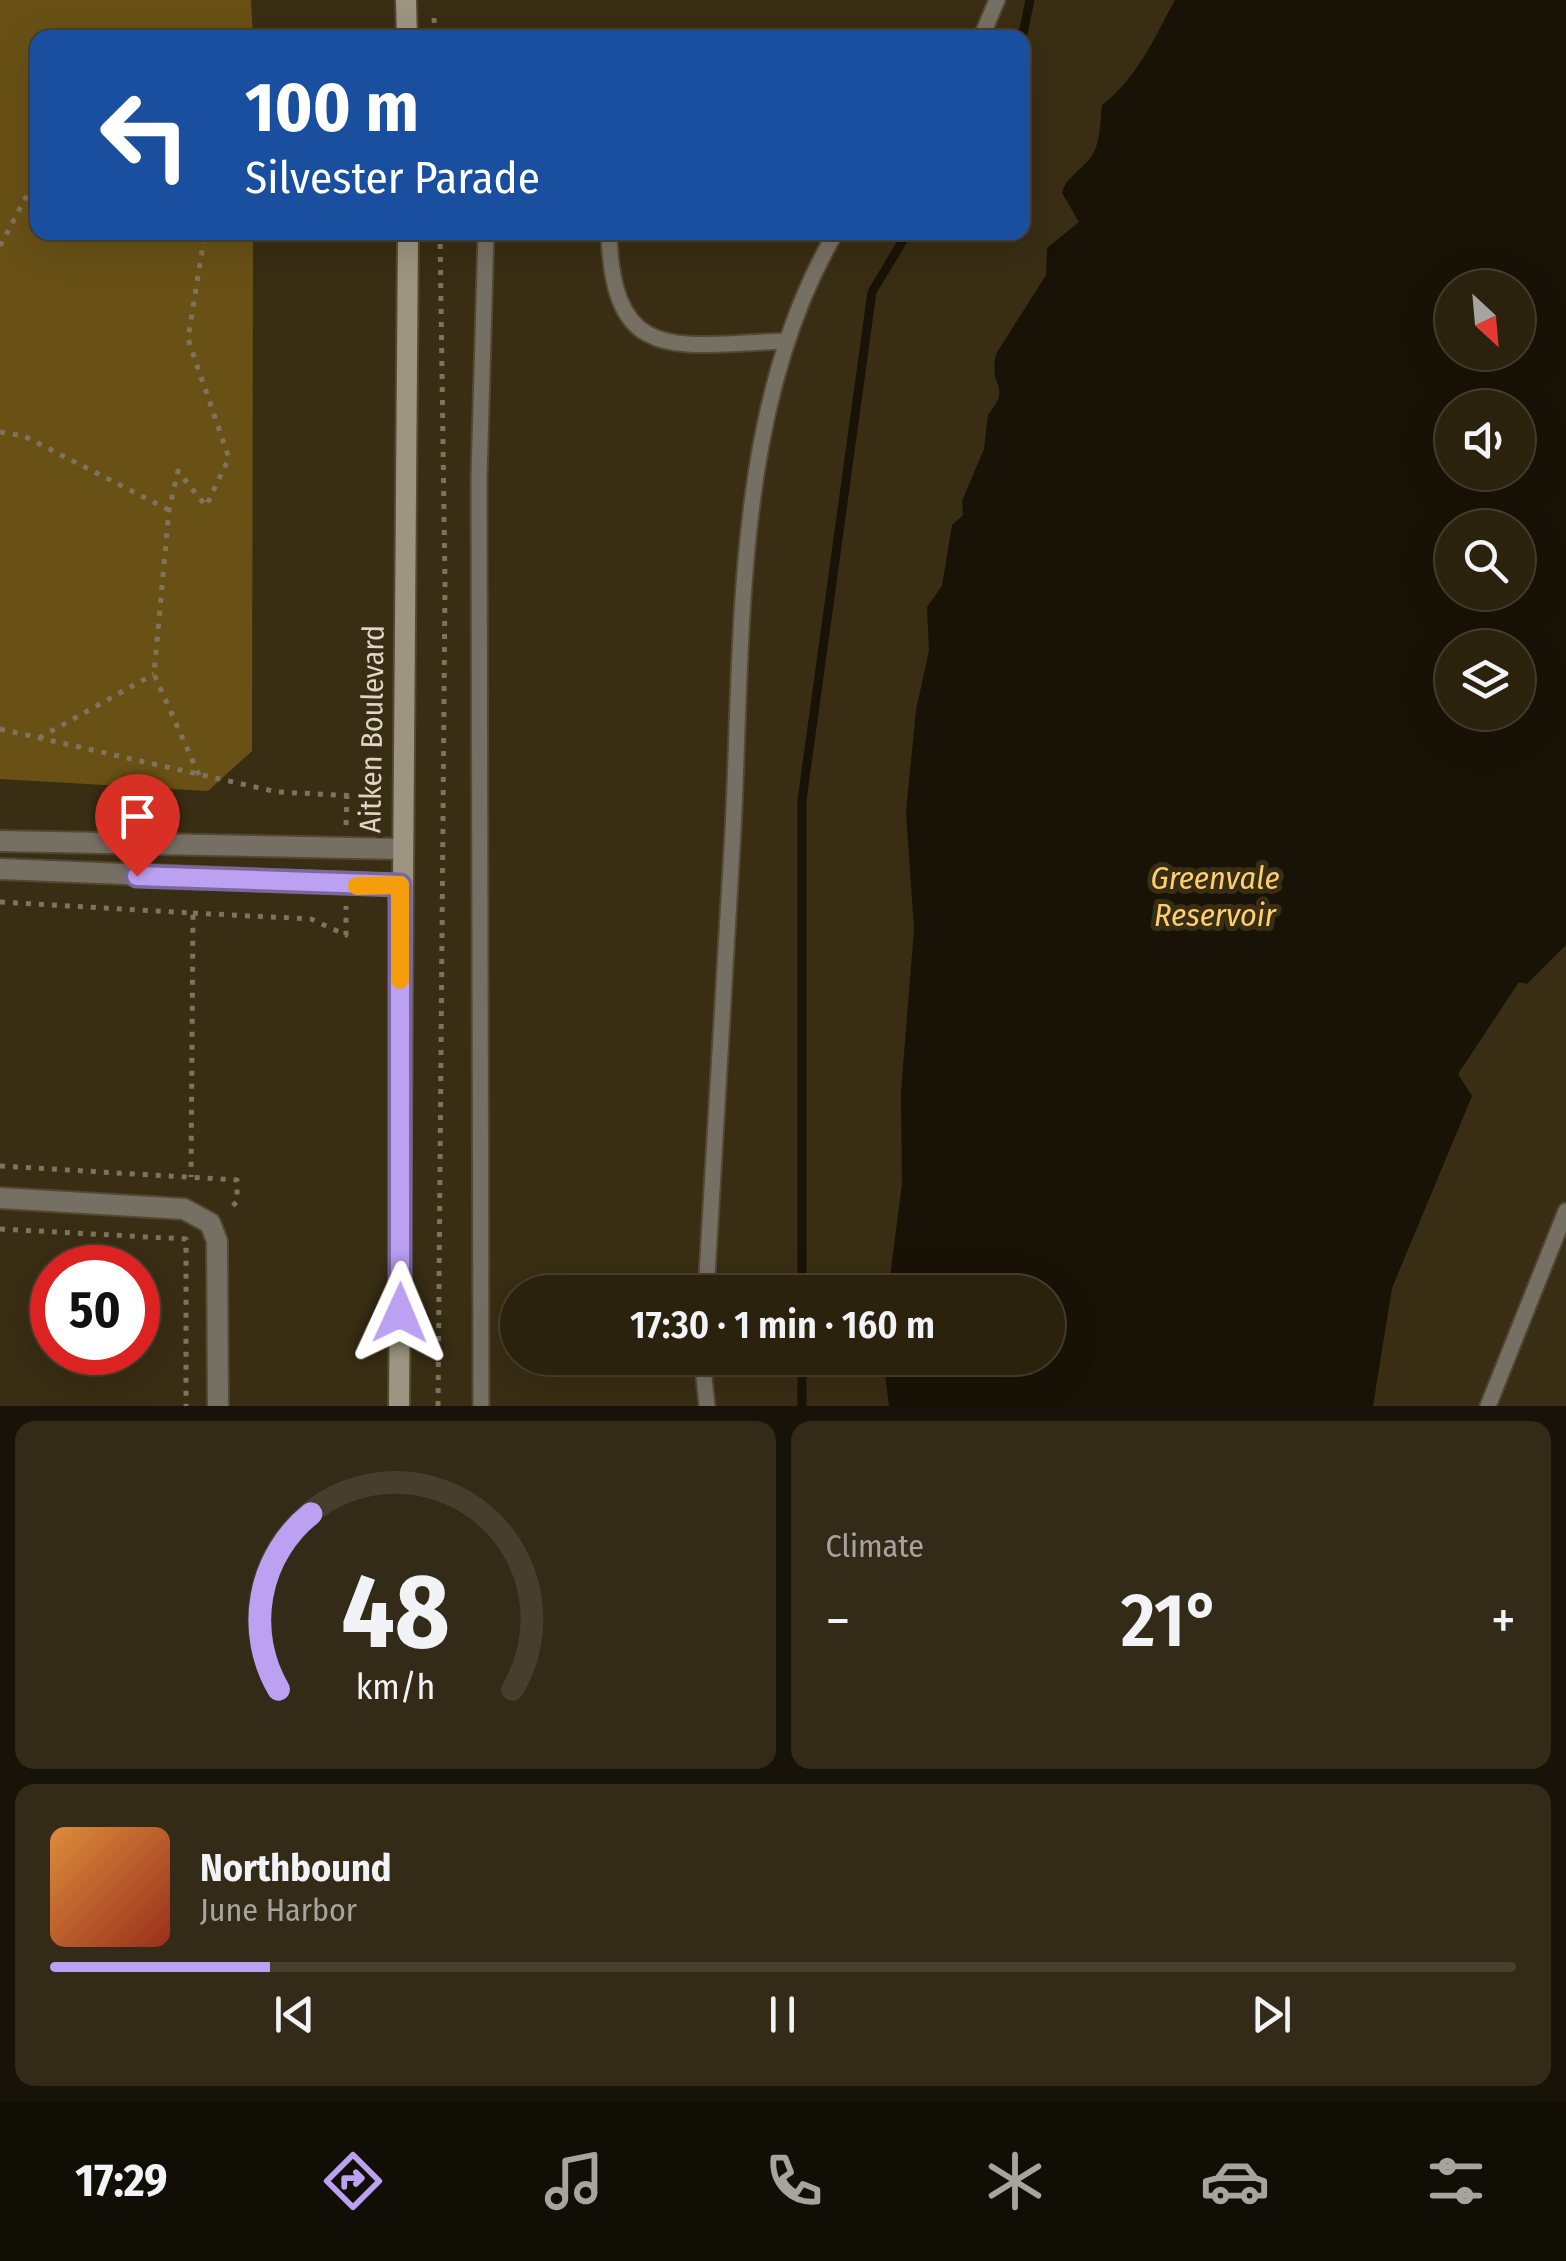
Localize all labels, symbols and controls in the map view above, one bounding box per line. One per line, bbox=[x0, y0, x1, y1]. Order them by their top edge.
text: 100 m bbox=[245, 66, 419, 150]
icon: left bbox=[80, 70, 210, 200]
text: Silvester Parade bbox=[245, 151, 540, 205]
north arrow bbox=[1435, 270, 1535, 370]
map controls bbox=[1435, 270, 1535, 730]
button: sound bbox=[1435, 390, 1535, 490]
button: search bbox=[1435, 510, 1535, 610]
street label: Aitken Boulevard bbox=[352, 625, 392, 833]
button: layers bbox=[1435, 630, 1535, 730]
pin bbox=[95, 774, 180, 877]
icon: arrive bbox=[110, 789, 165, 844]
water label: Greenvale Reservoir bbox=[1150, 859, 1280, 934]
speed limit sign: 50 bbox=[30, 1245, 160, 1375]
position arrow bbox=[348, 1261, 452, 1365]
text: 17:30 · 1 min · 160 m bbox=[630, 1302, 935, 1348]
text: Climate bbox=[826, 1527, 924, 1565]
text: 48 bbox=[341, 1550, 449, 1675]
text: 21° bbox=[1121, 1576, 1220, 1666]
text: − bbox=[826, 1588, 850, 1654]
text: + bbox=[1491, 1588, 1516, 1654]
text: km/h bbox=[355, 1666, 435, 1708]
text: Northbound bbox=[200, 1845, 392, 1891]
text: June Harbor bbox=[200, 1891, 357, 1929]
icon: previous bbox=[267, 1987, 322, 2042]
icon: pause bbox=[755, 1987, 810, 2042]
icon: next bbox=[1244, 1987, 1299, 2042]
icon: directions bbox=[318, 2146, 388, 2216]
icon: music bbox=[539, 2146, 609, 2216]
icon: phone bbox=[759, 2146, 829, 2216]
icon: climate bbox=[980, 2146, 1050, 2216]
icon: car bbox=[1200, 2146, 1270, 2216]
icon: filters bbox=[1421, 2146, 1491, 2216]
text: 17:29 bbox=[75, 2154, 168, 2208]

